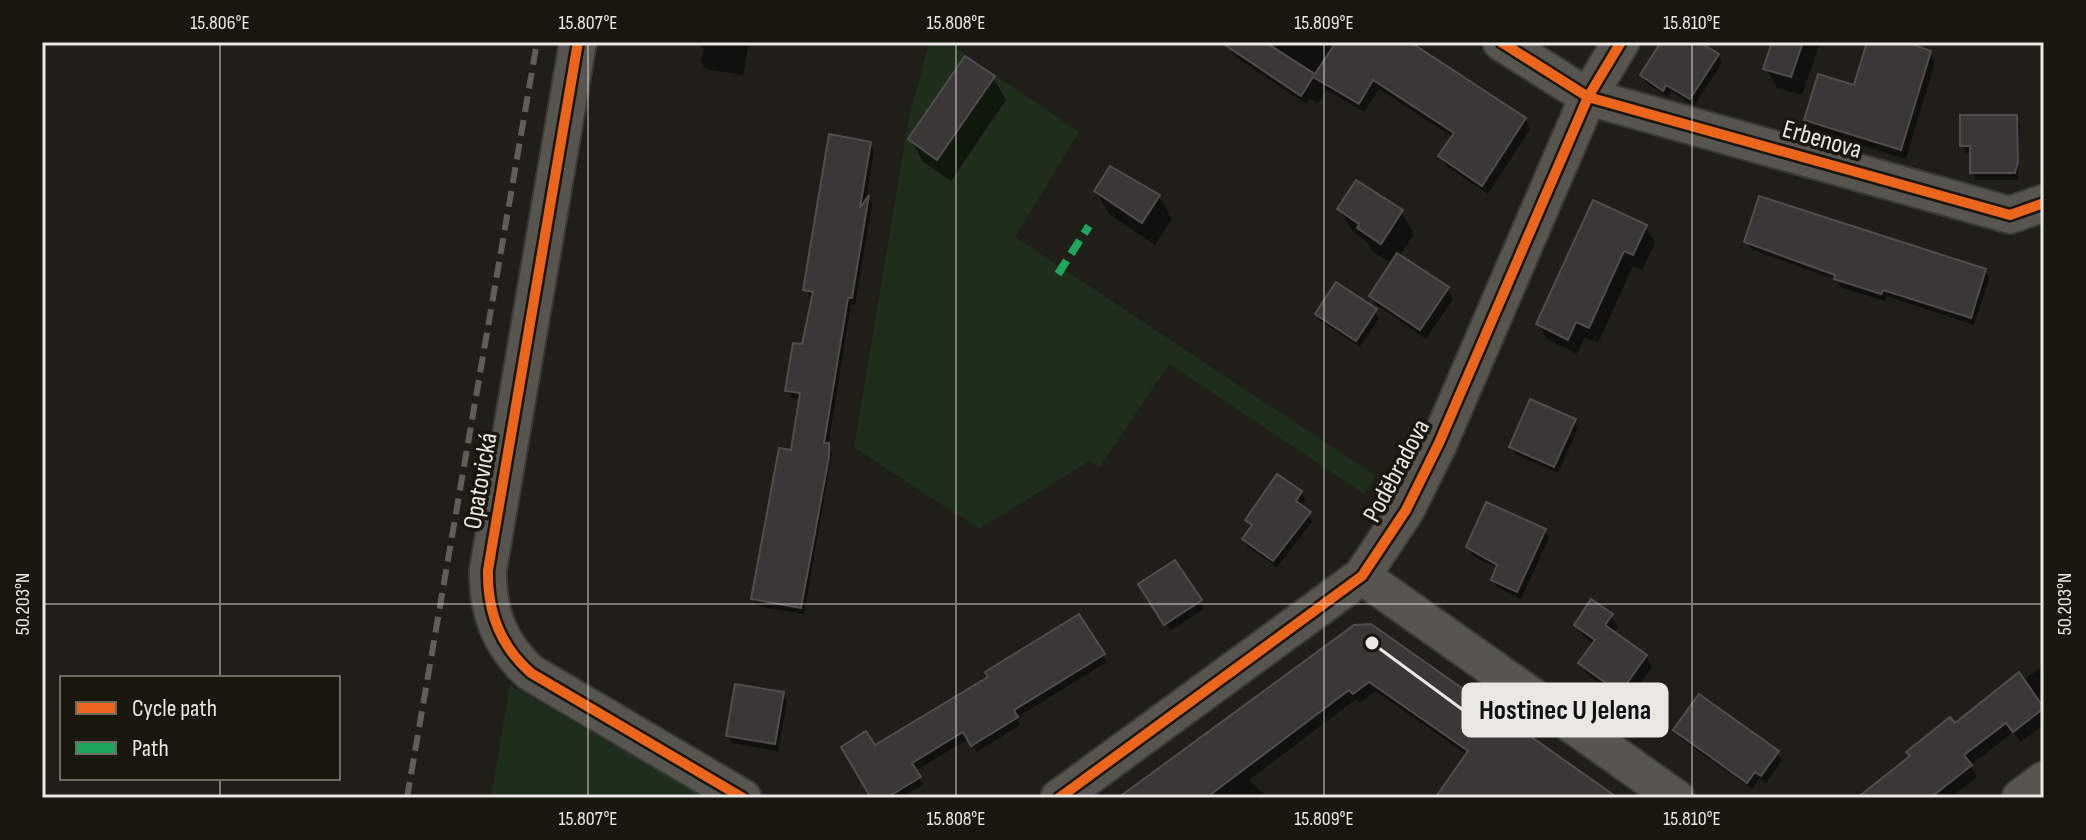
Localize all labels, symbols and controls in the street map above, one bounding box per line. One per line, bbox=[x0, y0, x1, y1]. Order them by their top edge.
text: 15.806°E bbox=[190, 11, 250, 35]
text: 15.807°E bbox=[558, 11, 618, 35]
text: 15.808°E bbox=[927, 11, 986, 35]
text: 15.809°E bbox=[1294, 11, 1354, 35]
text: 15.810°E bbox=[1663, 11, 1721, 35]
street label: Erbenova bbox=[1779, 114, 1865, 166]
street label: Poděbradova bbox=[1357, 414, 1437, 528]
street label: Opatovická bbox=[457, 430, 505, 532]
text: 50.203°N bbox=[11, 573, 35, 635]
text: 50.203°N bbox=[2053, 573, 2077, 635]
legend bbox=[60, 676, 340, 780]
callout: Hostinec U Jelena bbox=[1463, 684, 1667, 736]
text: Cycle path bbox=[132, 694, 217, 723]
text: Hostinec U Jelena bbox=[1479, 694, 1651, 727]
text: Path bbox=[132, 734, 169, 763]
text: 15.807°E bbox=[558, 807, 618, 831]
text: 15.808°E bbox=[927, 807, 986, 831]
text: 15.809°E bbox=[1294, 807, 1354, 831]
text: 15.810°E bbox=[1663, 807, 1721, 831]

